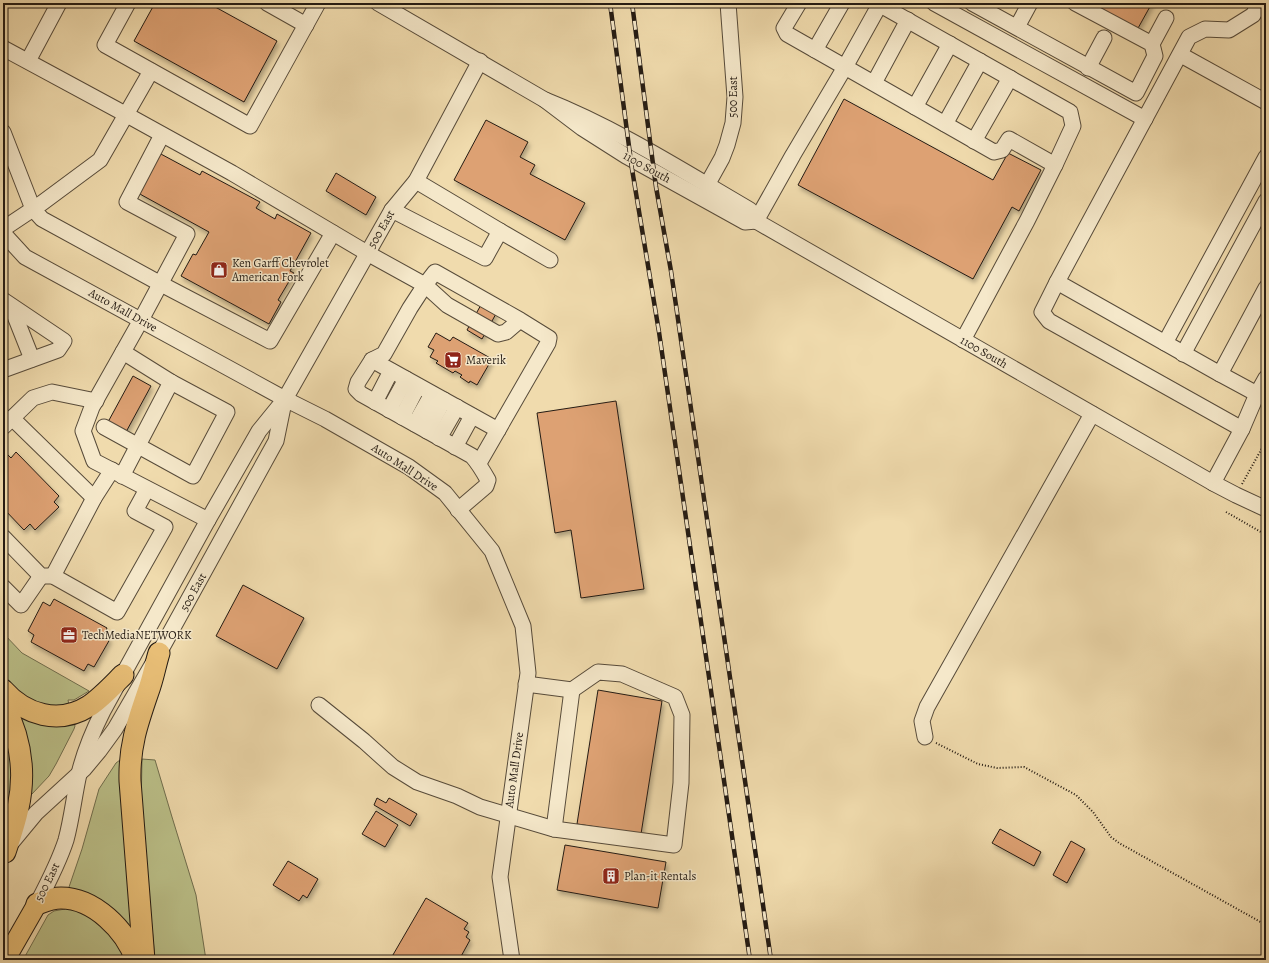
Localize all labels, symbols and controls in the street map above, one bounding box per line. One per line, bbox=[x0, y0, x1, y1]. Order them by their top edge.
street label: 500 East bbox=[725, 76, 741, 118]
street label: 1100 South bbox=[620, 147, 674, 187]
street label: 500 East bbox=[364, 207, 398, 251]
place label: Ken Garff Chevrolet American Fork bbox=[231, 255, 329, 285]
shop icon: Ken Garff Chevrolet American Fork bbox=[209, 260, 229, 280]
street label: Auto Mall Drive bbox=[85, 284, 160, 336]
street label: 1100 South bbox=[957, 332, 1011, 372]
supermarket icon: Maverik bbox=[443, 350, 463, 370]
place label: Maverik bbox=[466, 352, 506, 368]
street label: Auto Mall Drive bbox=[368, 439, 441, 495]
street label: 500 East bbox=[176, 570, 210, 614]
office icon: TechMediaNETWORK bbox=[59, 625, 79, 645]
place label: TechMediaNETWORK bbox=[82, 627, 192, 643]
street label: Auto Mall Drive bbox=[501, 731, 527, 810]
street label: 500 East bbox=[31, 860, 63, 904]
building icon: Plan-it Rentals bbox=[601, 866, 621, 886]
place label: Plan-it Rentals bbox=[624, 868, 696, 884]

